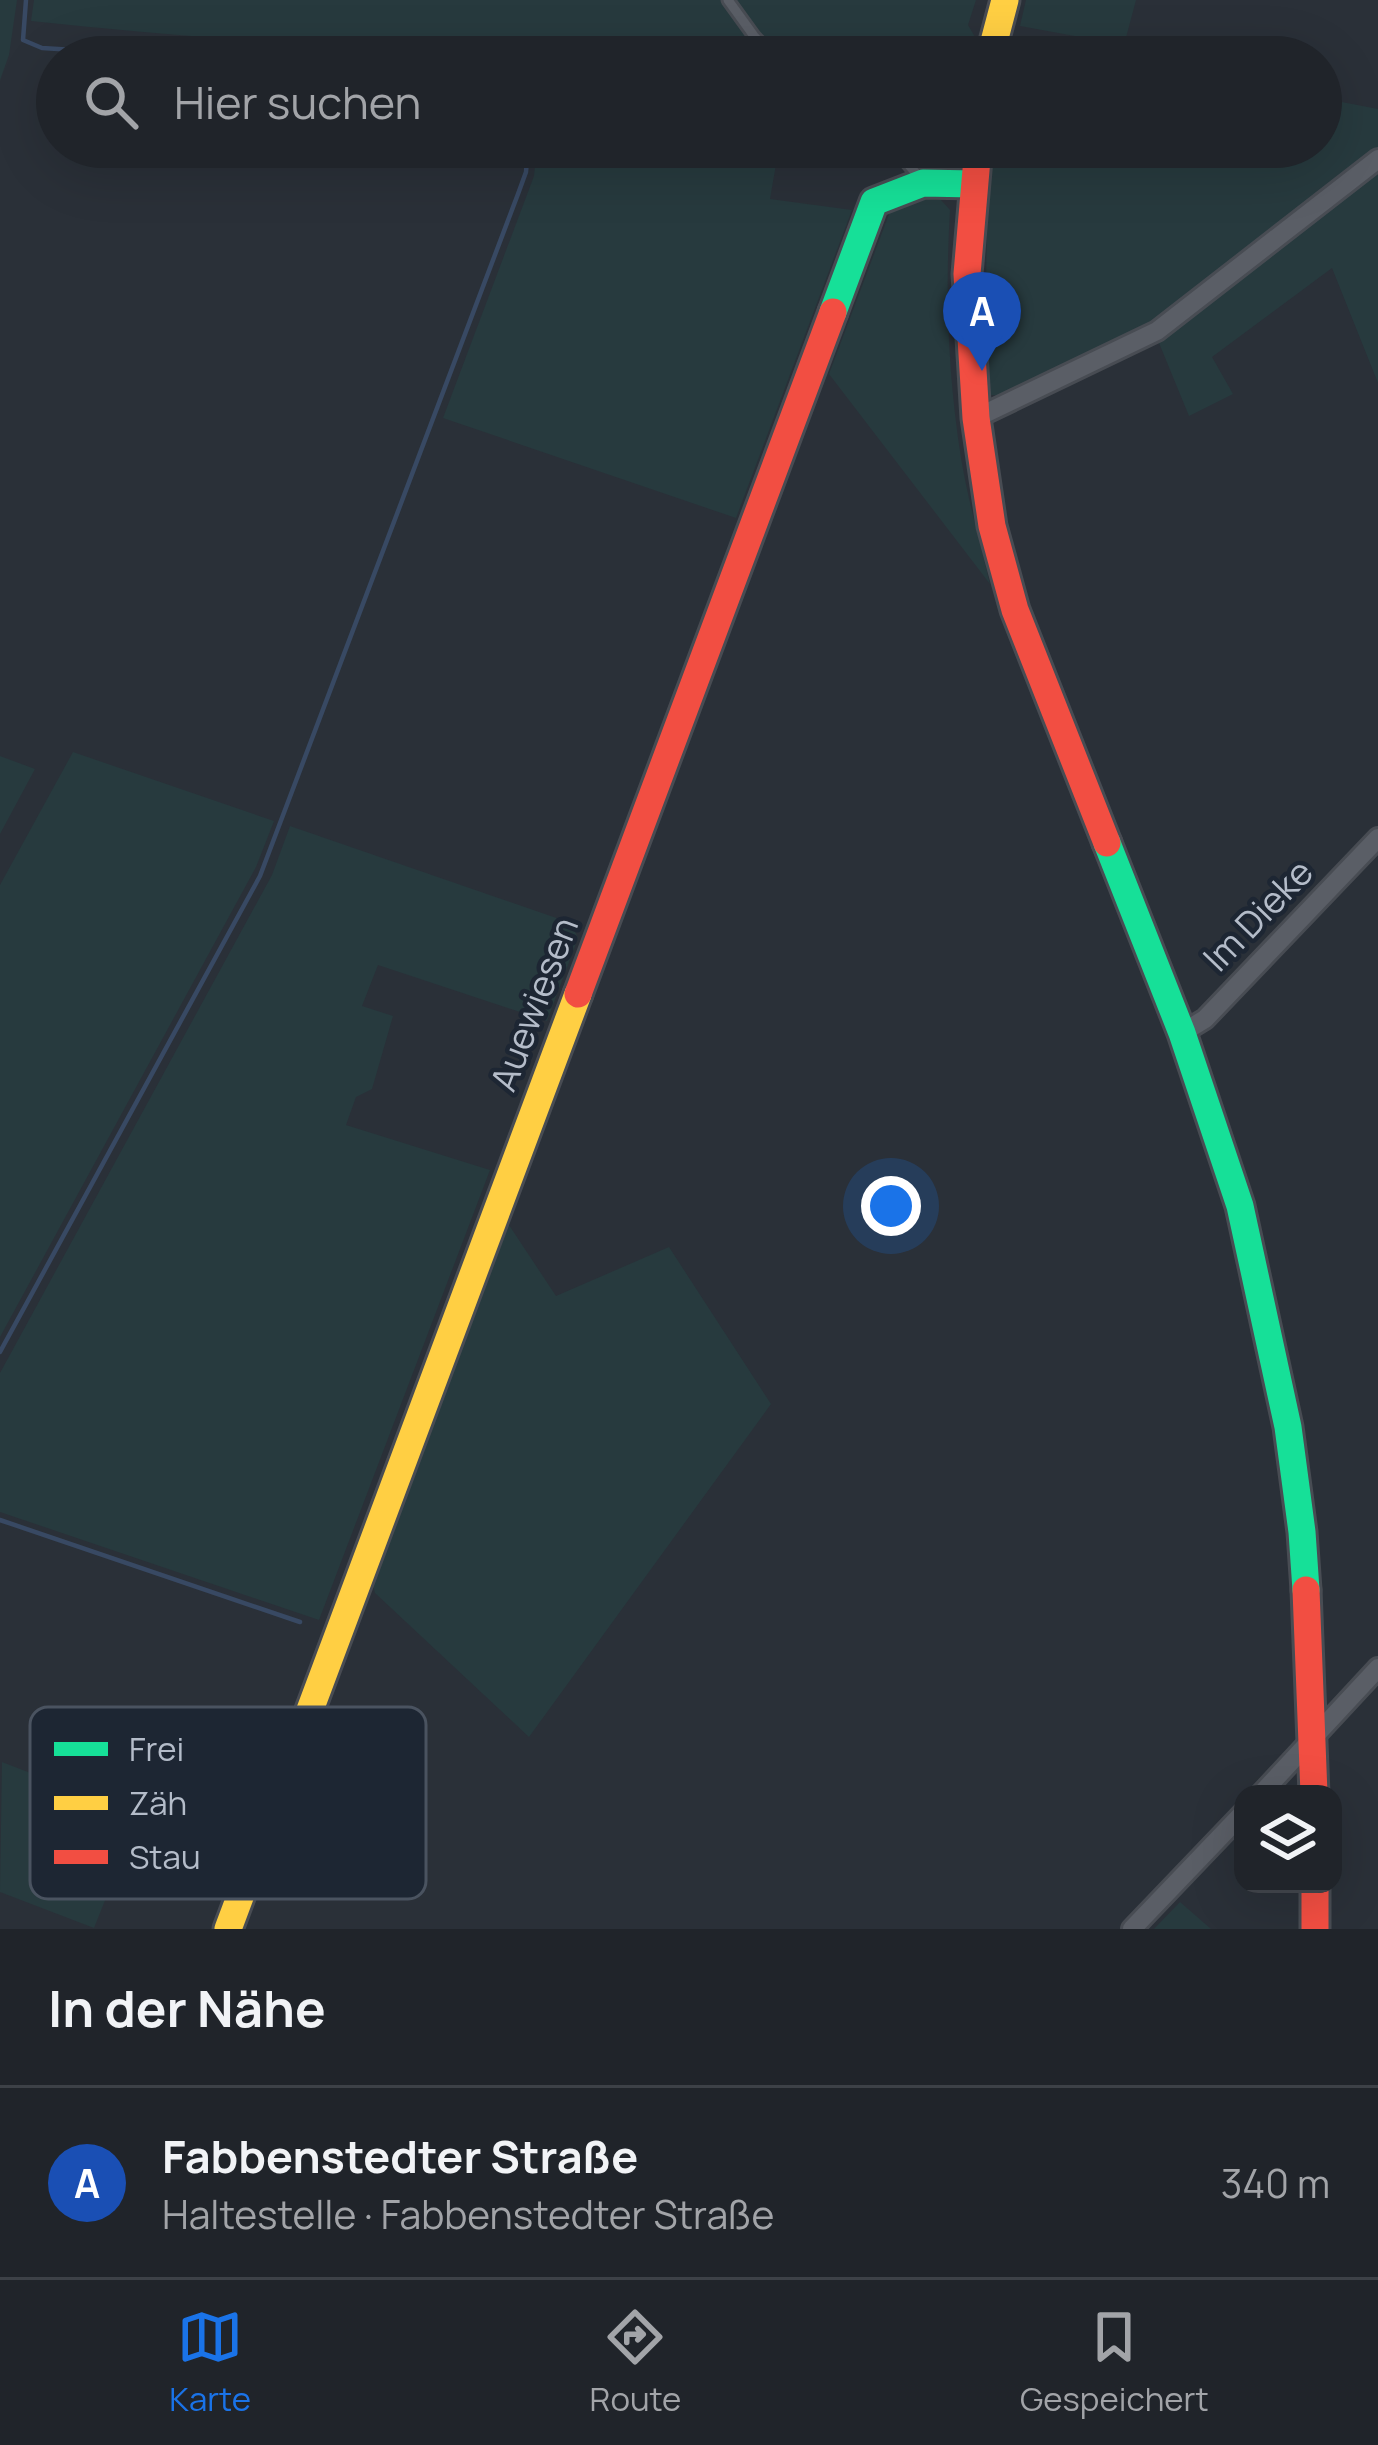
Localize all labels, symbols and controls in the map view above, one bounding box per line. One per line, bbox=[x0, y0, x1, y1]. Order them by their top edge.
search box bbox=[36, 36, 1342, 168]
icon: search bbox=[78, 69, 144, 135]
text: Hier suchen bbox=[174, 71, 421, 133]
pin: A bbox=[943, 272, 1021, 371]
street label: Im Dieke bbox=[1192, 848, 1323, 981]
street label: Auewiesen bbox=[478, 910, 589, 1098]
your location bbox=[861, 1176, 921, 1236]
legend bbox=[30, 1707, 426, 1899]
text: Frei bbox=[129, 1726, 184, 1771]
text: Zäh bbox=[129, 1780, 187, 1825]
map controls bbox=[1234, 1785, 1342, 1893]
button: layers bbox=[1234, 1785, 1342, 1893]
text: Stau bbox=[129, 1834, 201, 1879]
text: In der Nähe bbox=[48, 1973, 326, 2042]
text: Fabbenstedter Straße bbox=[162, 2125, 638, 2187]
text: A bbox=[74, 2156, 100, 2210]
text: 340 m bbox=[1221, 2156, 1330, 2210]
text: Haltestelle · Fabbenstedter Straße bbox=[162, 2187, 774, 2241]
tab: Karte bbox=[169, 2304, 251, 2421]
tab: Route bbox=[590, 2304, 681, 2421]
tab: Gespeichert bbox=[1020, 2304, 1209, 2421]

